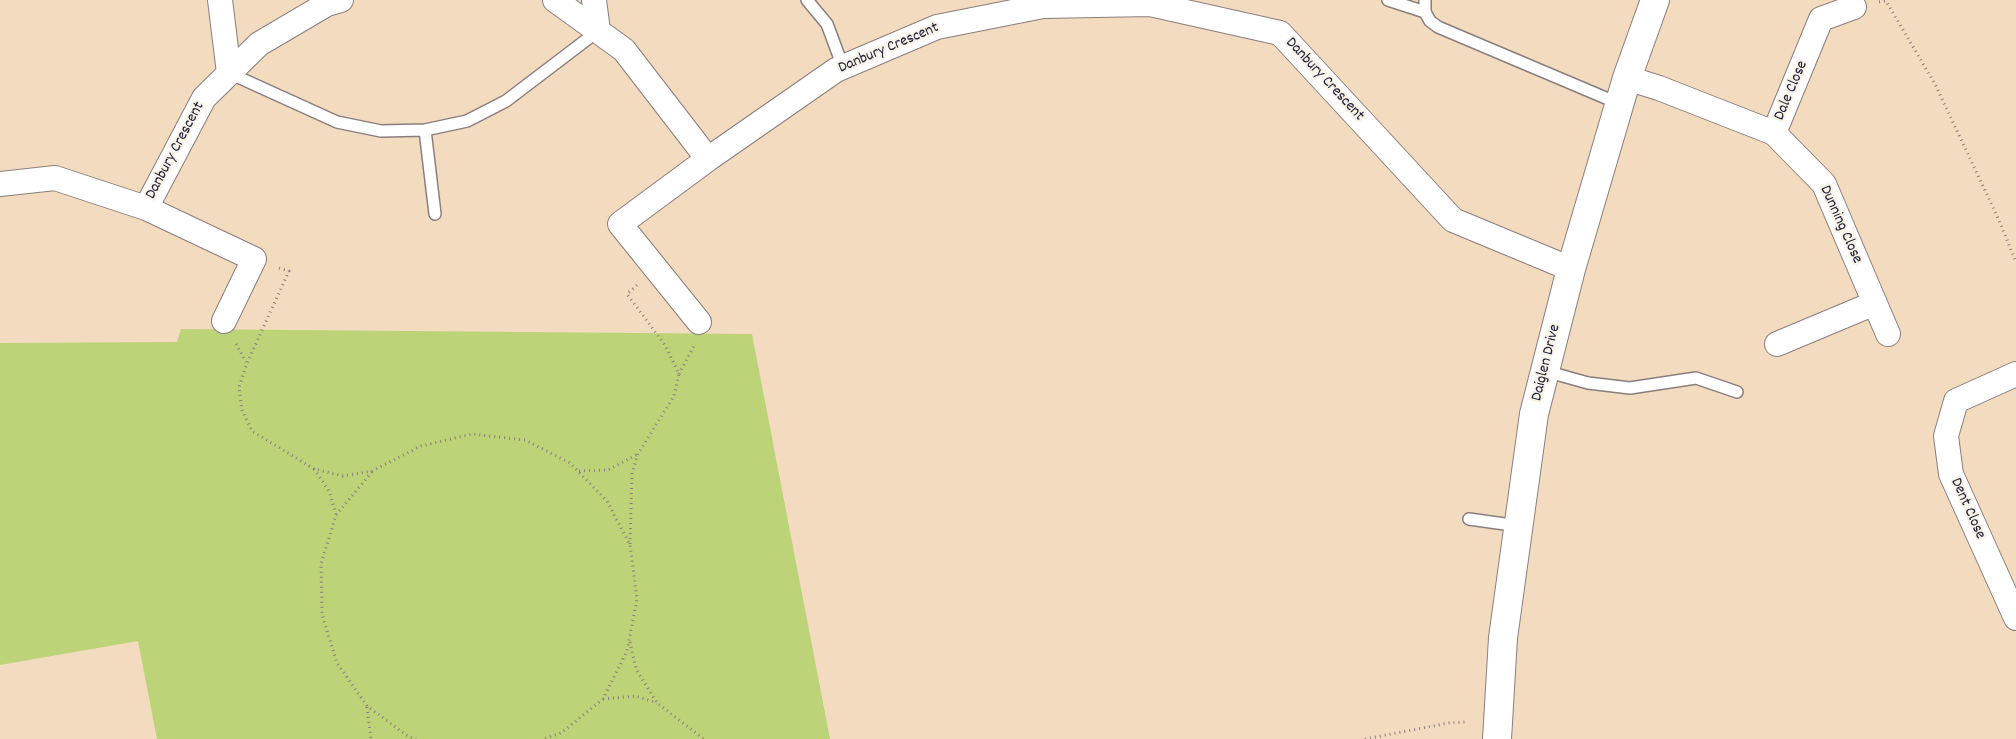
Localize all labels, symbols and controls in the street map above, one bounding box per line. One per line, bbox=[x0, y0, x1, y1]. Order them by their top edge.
street label: Danbury Crescent bbox=[836, 19, 942, 79]
street label: Danbury Crescent bbox=[1280, 34, 1368, 126]
street label: Dale Close bbox=[1771, 58, 1813, 124]
street label: Danbury Crescent bbox=[142, 99, 210, 203]
street label: Dunning Close bbox=[1814, 183, 1866, 267]
street label: Daiglen Drive bbox=[1528, 323, 1566, 403]
street label: Dent Close bbox=[1945, 475, 1989, 543]

